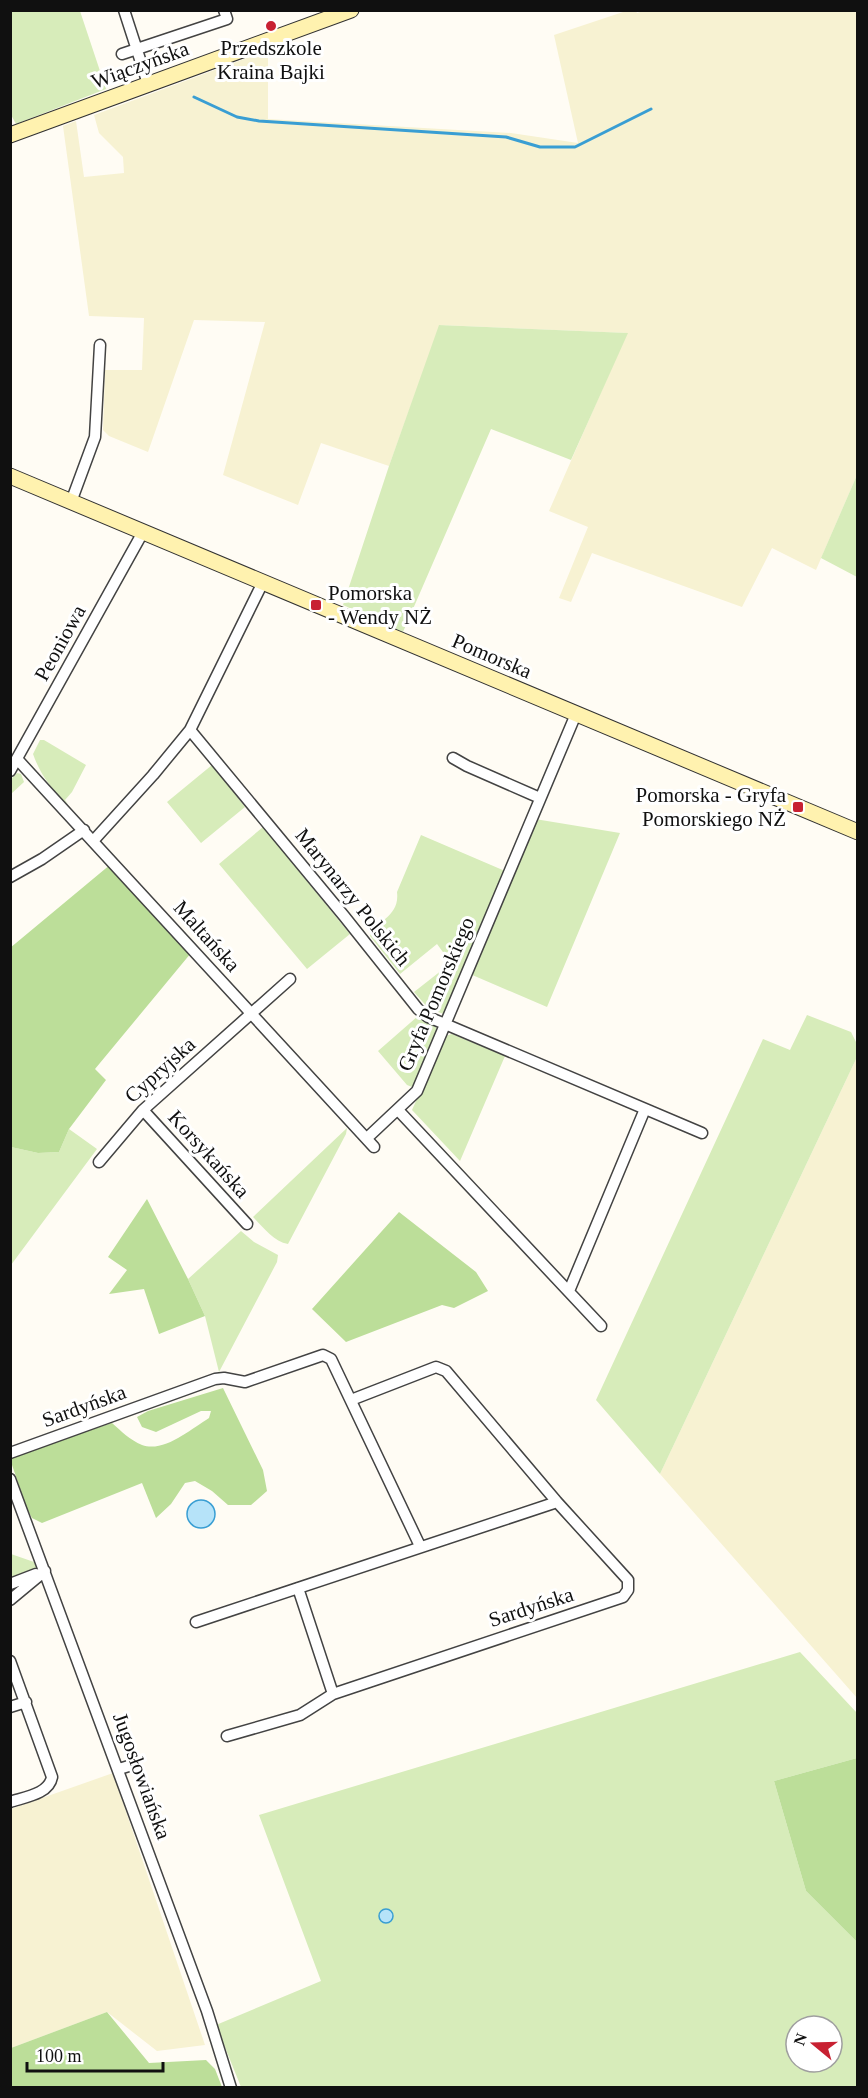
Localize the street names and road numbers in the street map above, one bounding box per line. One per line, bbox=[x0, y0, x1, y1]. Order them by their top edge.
street label: Wiączyńska bbox=[88, 36, 193, 94]
street label: Peoniowa bbox=[29, 600, 91, 685]
street label: Pomorska bbox=[449, 629, 536, 684]
street label: Marynarzy Polskich bbox=[290, 824, 416, 971]
street label: Maltańska bbox=[169, 895, 246, 977]
street label: Gryfa Pomorskiego bbox=[393, 913, 479, 1075]
street label: Cypryjska bbox=[120, 1032, 201, 1108]
street label: Korsykańska bbox=[163, 1105, 255, 1203]
street label: Sardyńska bbox=[39, 1380, 130, 1432]
street label: Sardyńska bbox=[486, 1582, 577, 1632]
street label: Jugosłowiańska bbox=[108, 1709, 176, 1843]

